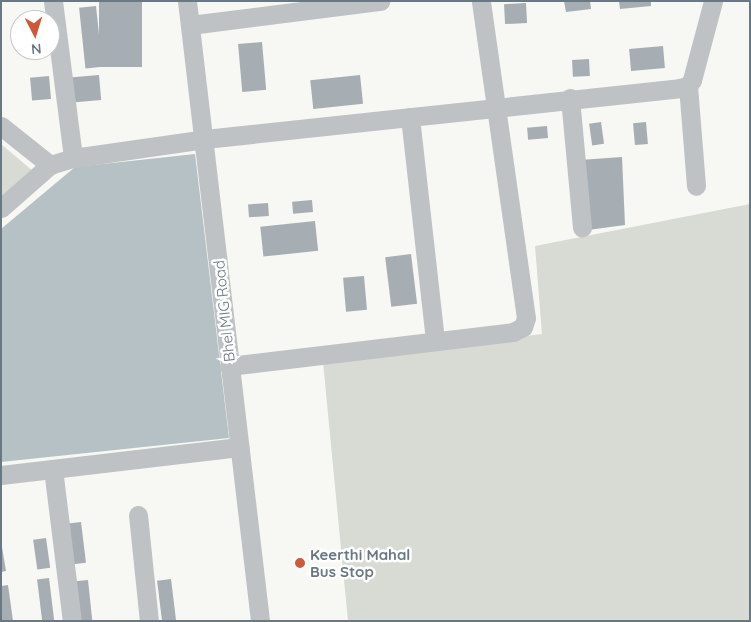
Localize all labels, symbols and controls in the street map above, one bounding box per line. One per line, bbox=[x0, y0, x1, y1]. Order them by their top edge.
north arrow bbox=[10, 10, 60, 60]
text: N bbox=[30, 40, 42, 58]
street label: Bhel MIG Road bbox=[210, 259, 238, 363]
place label: Keerthi Mahal Bus Stop bbox=[310, 545, 410, 580]
marker: Keerthi Mahal Bus Stop bbox=[294, 557, 306, 569]

